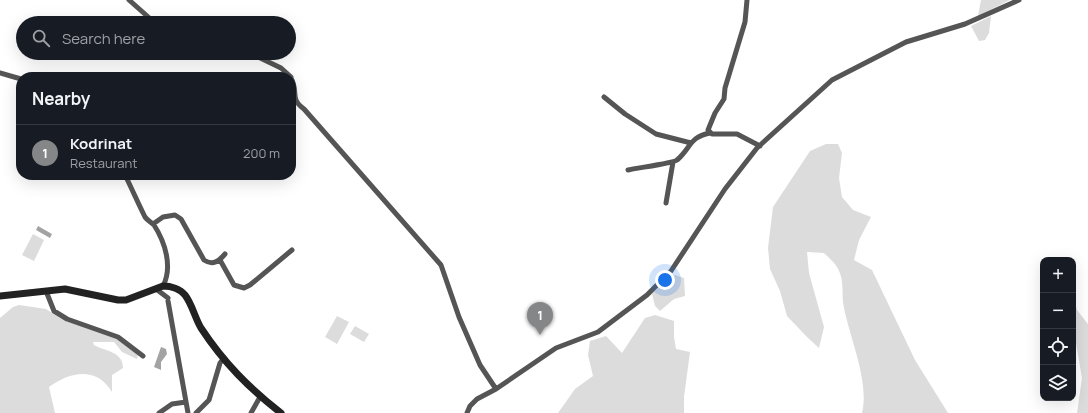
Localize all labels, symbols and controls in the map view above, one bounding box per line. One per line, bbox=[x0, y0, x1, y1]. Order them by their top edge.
search box bbox=[16, 16, 296, 60]
icon: search bbox=[30, 27, 52, 49]
text: Search here bbox=[62, 28, 145, 49]
text: Nearby bbox=[32, 87, 90, 110]
text: Kodrinat bbox=[70, 133, 132, 154]
text: 1 bbox=[42, 144, 48, 162]
text: 200 m bbox=[243, 144, 280, 162]
text: Restaurant bbox=[70, 154, 137, 172]
map controls bbox=[1040, 257, 1076, 401]
button: + bbox=[1040, 257, 1076, 293]
your location bbox=[655, 270, 675, 290]
button: − bbox=[1040, 293, 1076, 329]
pin: 1 bbox=[527, 302, 553, 335]
button: locate bbox=[1040, 329, 1076, 365]
button: layers bbox=[1040, 365, 1076, 401]

